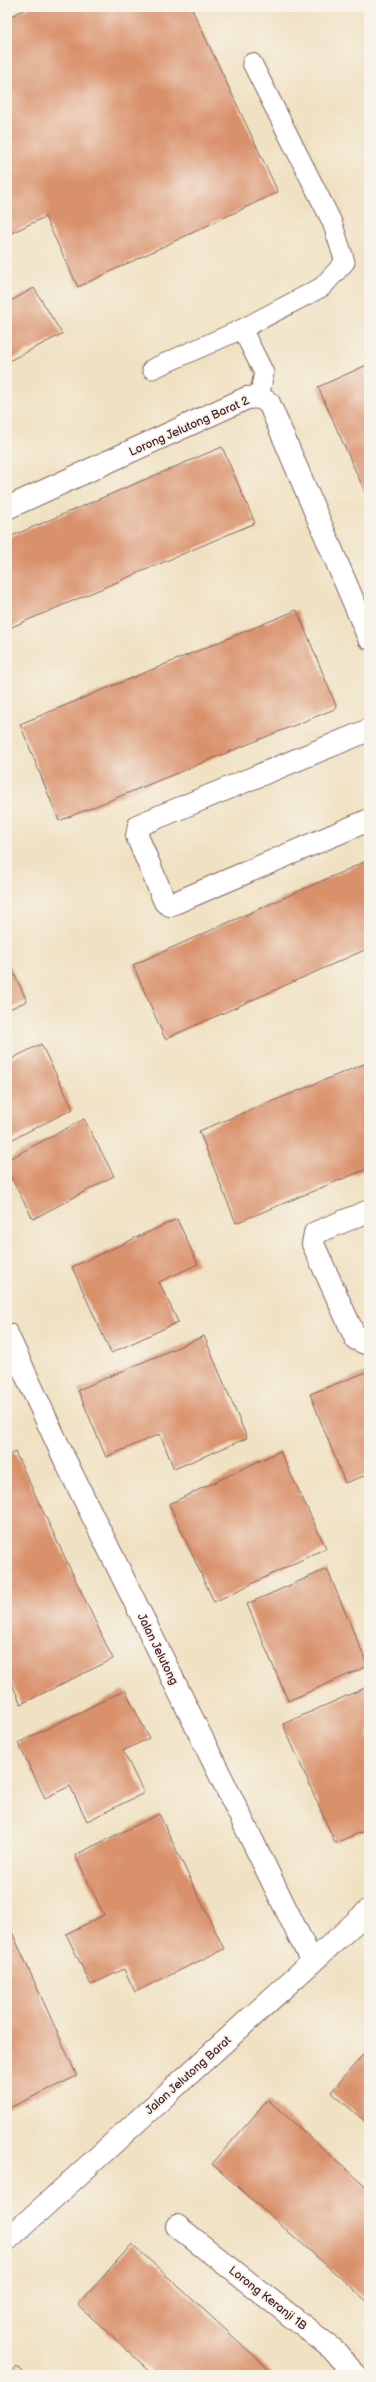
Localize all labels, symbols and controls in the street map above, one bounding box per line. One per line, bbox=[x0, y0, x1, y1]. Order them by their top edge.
street label: Lorong Jelutong Barat 2 bbox=[127, 393, 252, 460]
street label: Jalan Jelutong bbox=[134, 1611, 181, 1688]
street label: Jalan Jelutong Barat bbox=[142, 2033, 235, 2118]
street label: Lorong Keranji 1B bbox=[226, 2263, 310, 2334]

